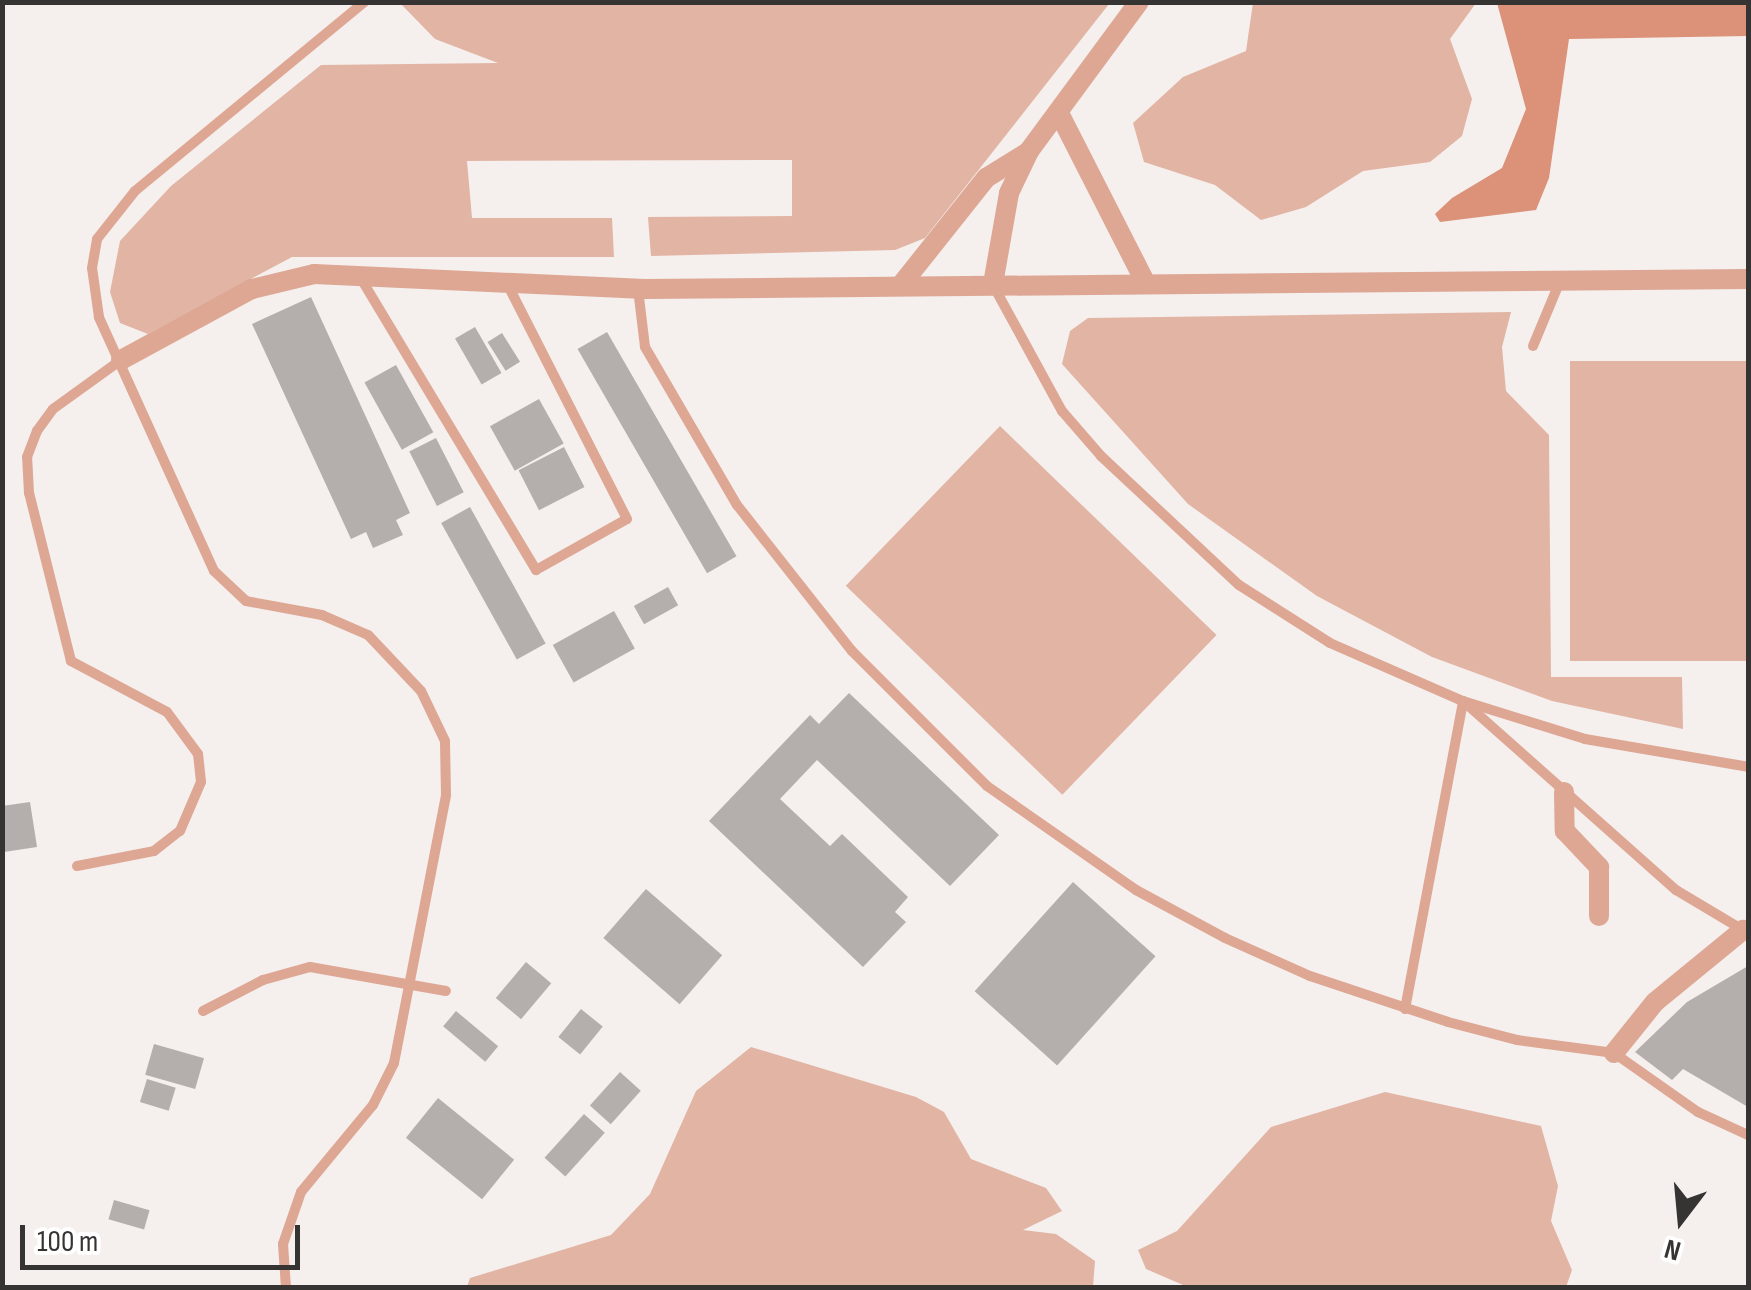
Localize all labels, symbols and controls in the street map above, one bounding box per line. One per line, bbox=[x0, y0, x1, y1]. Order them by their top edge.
north arrow bbox=[1631, 1170, 1731, 1270]
scale bar bbox=[25, 1205, 305, 1267]
text: 100 m bbox=[37, 1224, 98, 1260]
text: N bbox=[1661, 1231, 1684, 1267]

